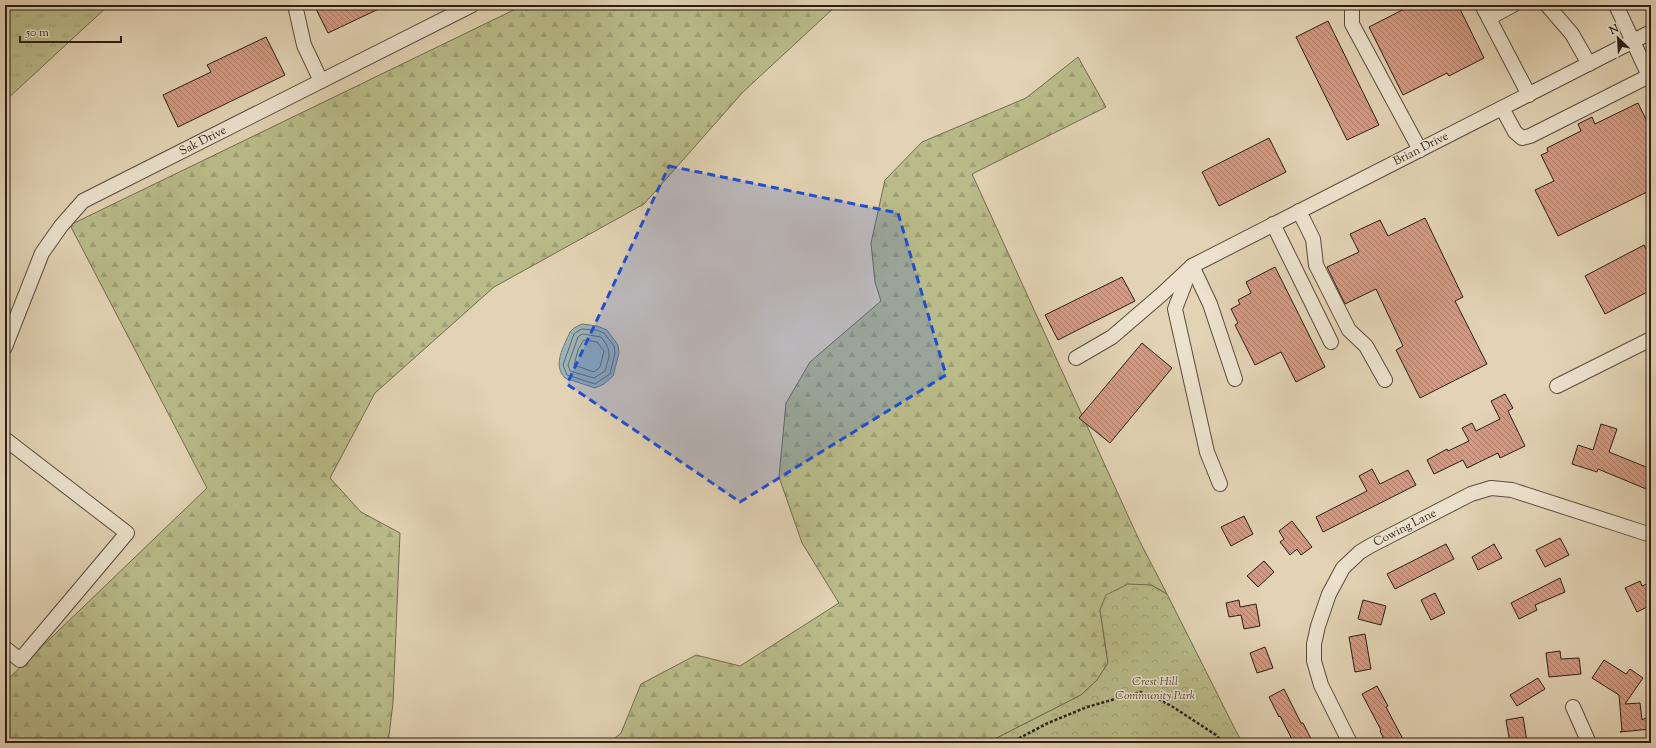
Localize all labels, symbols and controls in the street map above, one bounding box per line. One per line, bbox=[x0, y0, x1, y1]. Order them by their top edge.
scale bar bbox=[20, 18, 121, 44]
north arrow bbox=[1598, 18, 1638, 58]
text: N bbox=[1606, 21, 1622, 39]
text: 50 m bbox=[25, 24, 49, 42]
street label: Sak Drive bbox=[176, 121, 230, 161]
street label: Brian Drive bbox=[1390, 127, 1452, 171]
street label: Cowing Lane bbox=[1370, 504, 1440, 552]
park label: Crest Hill Community Park bbox=[1115, 673, 1196, 705]

